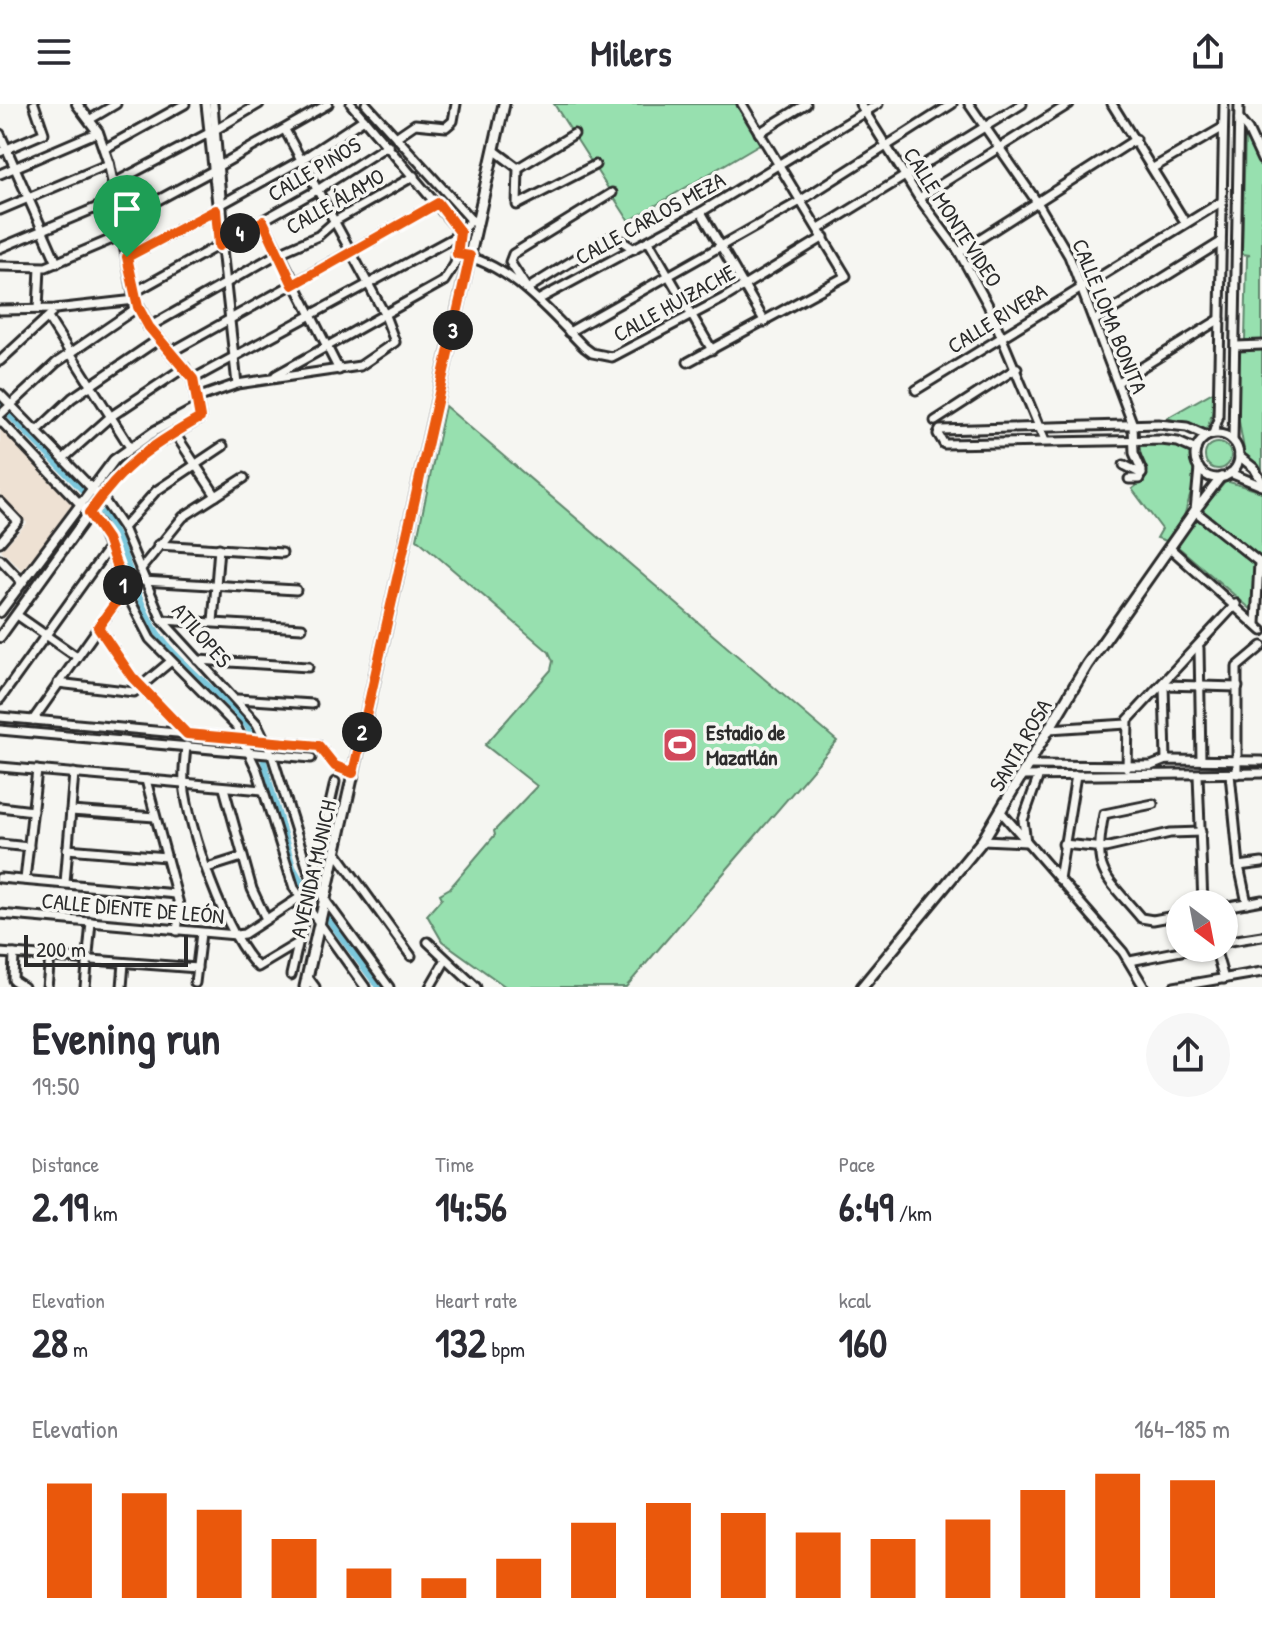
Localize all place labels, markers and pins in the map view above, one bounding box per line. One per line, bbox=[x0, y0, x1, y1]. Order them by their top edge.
pin bbox=[93, 175, 161, 257]
pin: 4 bbox=[220, 213, 260, 253]
pin: 3 bbox=[433, 310, 473, 350]
pin: 1 bbox=[103, 565, 143, 605]
pin: 2 bbox=[342, 712, 382, 752]
place label: Estadio de Mazatlán bbox=[706, 717, 785, 772]
sports icon: Estadio de Mazatlán bbox=[661, 726, 699, 764]

